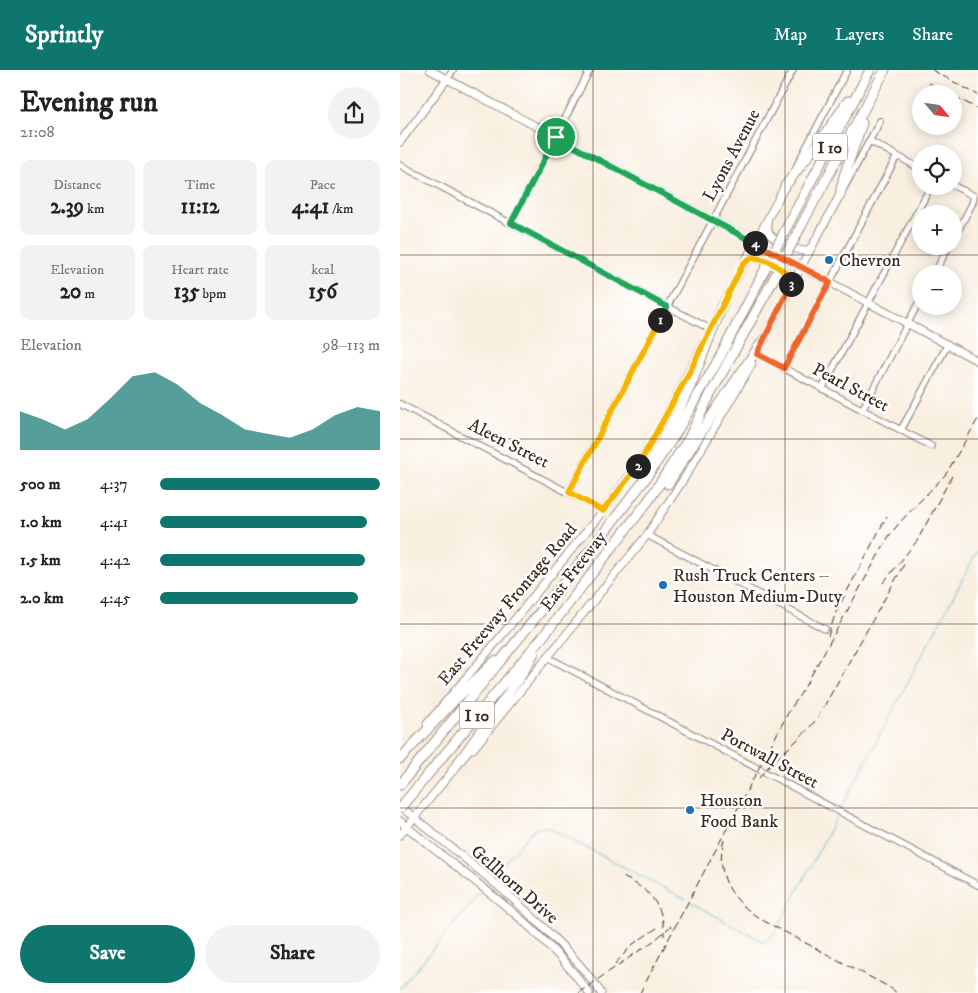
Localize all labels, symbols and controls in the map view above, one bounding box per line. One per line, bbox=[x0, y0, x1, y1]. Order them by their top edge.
text: Sprintly bbox=[25, 20, 103, 50]
text: Map bbox=[774, 24, 807, 46]
text: Layers bbox=[835, 24, 884, 46]
text: Share bbox=[912, 24, 953, 46]
text: Evening run bbox=[20, 85, 158, 120]
north arrow bbox=[912, 85, 962, 135]
map controls bbox=[912, 85, 962, 315]
button: share bbox=[328, 87, 380, 139]
street label: Lyons Avenue bbox=[698, 106, 765, 205]
pin bbox=[535, 116, 577, 158]
text: 21:08 bbox=[20, 122, 55, 142]
icon: arrive bbox=[542, 123, 570, 151]
road number: I 10 bbox=[812, 134, 848, 160]
button: locate bbox=[912, 145, 962, 195]
text: Distance bbox=[53, 176, 101, 194]
text: Time bbox=[185, 176, 215, 194]
text: Pace bbox=[310, 176, 336, 194]
text: 2.39 bbox=[50, 194, 84, 220]
text: 11:12 bbox=[181, 194, 219, 220]
text: 4:41 bbox=[292, 194, 329, 220]
text: km bbox=[84, 200, 105, 218]
text: /km bbox=[329, 200, 353, 218]
button: + bbox=[912, 205, 962, 255]
pin: 4 bbox=[742, 230, 768, 256]
text: 4 bbox=[751, 234, 760, 252]
place label: Chevron bbox=[839, 250, 901, 272]
marker: Chevron bbox=[823, 254, 835, 266]
text: Elevation bbox=[50, 261, 104, 279]
text: Heart rate bbox=[171, 261, 229, 279]
text: kcal bbox=[311, 261, 334, 279]
button: − bbox=[912, 265, 962, 315]
pin: 3 bbox=[778, 272, 804, 296]
text: 3 bbox=[789, 275, 794, 293]
text: 20 bbox=[60, 279, 81, 305]
text: 135 bbox=[173, 279, 199, 305]
text: 156 bbox=[308, 279, 337, 305]
text: m bbox=[81, 285, 95, 303]
text: bpm bbox=[199, 285, 227, 303]
pin: 1 bbox=[648, 308, 672, 332]
text: 1 bbox=[658, 311, 663, 329]
text: Elevation bbox=[20, 335, 82, 355]
text: 98–113 m bbox=[322, 335, 380, 355]
street label: Pearl Street bbox=[808, 359, 893, 417]
street label: Aleen Street bbox=[465, 414, 553, 474]
pin: 2 bbox=[626, 454, 650, 478]
text: 2 bbox=[635, 457, 642, 475]
text: 500 m bbox=[20, 474, 61, 494]
text: 4:37 bbox=[100, 474, 128, 494]
text: 1.0 km bbox=[20, 512, 62, 532]
text: 4:41 bbox=[100, 512, 128, 532]
street label: East Freeway Frontage Road bbox=[433, 519, 582, 690]
street label: East Freeway bbox=[536, 527, 612, 616]
text: 1.5 km bbox=[20, 550, 61, 570]
text: 4:42 bbox=[100, 550, 130, 570]
place label: Rush Truck Centers – Houston Medium-Duty bbox=[673, 565, 843, 608]
marker: Rush Truck Centers – Houston Medium-Duty bbox=[657, 579, 669, 591]
text: 2.0 km bbox=[20, 588, 64, 608]
text: 4:45 bbox=[100, 588, 130, 608]
road number: I 10 bbox=[460, 702, 494, 728]
street label: Portwall Street bbox=[717, 724, 822, 794]
place label: Houston Food Bank bbox=[700, 790, 778, 833]
marker: Houston Food Bank bbox=[684, 804, 696, 816]
street label: Gellhorn Drive bbox=[466, 841, 563, 929]
button: Save bbox=[20, 925, 195, 983]
button: Share bbox=[205, 925, 380, 983]

